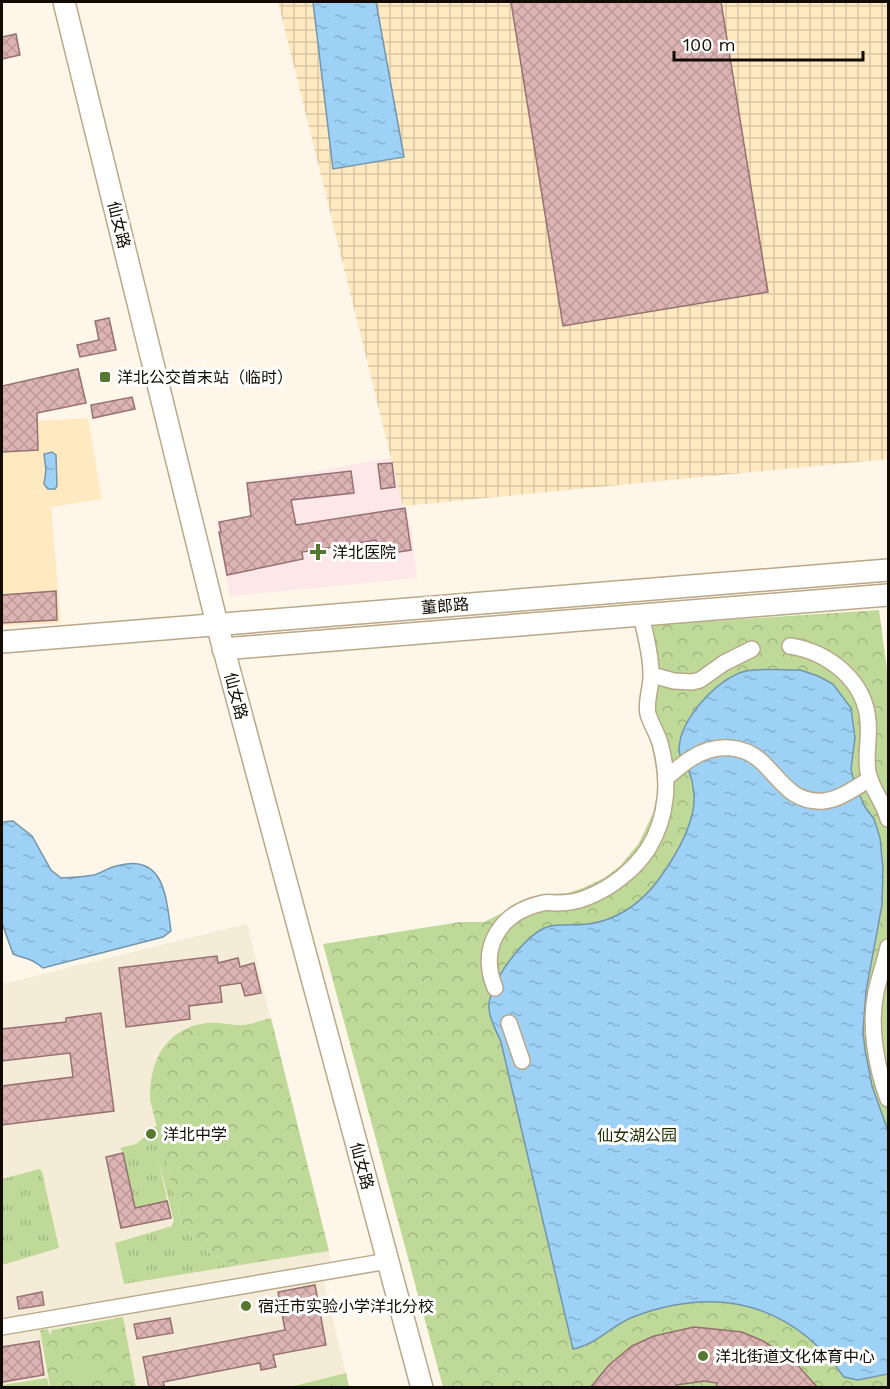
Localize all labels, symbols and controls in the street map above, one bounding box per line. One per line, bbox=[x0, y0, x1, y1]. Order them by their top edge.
scale bar bbox=[674, 24, 863, 62]
text: 100 m bbox=[683, 34, 736, 55]
street label: 仙女路 bbox=[104, 199, 134, 251]
place label: 洋北公交首末站（临时） bbox=[117, 368, 293, 387]
marker: 洋北公交首末站（临时） bbox=[98, 370, 112, 384]
marker: 洋北医院 bbox=[309, 543, 327, 561]
place label: 洋北医院 bbox=[332, 543, 396, 562]
street label: 董郎路 bbox=[420, 594, 470, 618]
street label: 仙女路 bbox=[221, 670, 251, 722]
place label: 洋北中学 bbox=[163, 1125, 227, 1144]
park label: 仙女湖公园 bbox=[597, 1126, 677, 1145]
marker: 洋北中学 bbox=[144, 1127, 158, 1141]
street label: 仙女路 bbox=[347, 1140, 377, 1192]
place label: 宿迁市实验小学洋北分校 bbox=[258, 1297, 434, 1316]
marker: 宿迁市实验小学洋北分校 bbox=[239, 1299, 253, 1313]
place label: 洋北街道文化体育中心 bbox=[715, 1347, 875, 1366]
marker: 洋北街道文化体育中心 bbox=[696, 1349, 710, 1363]

